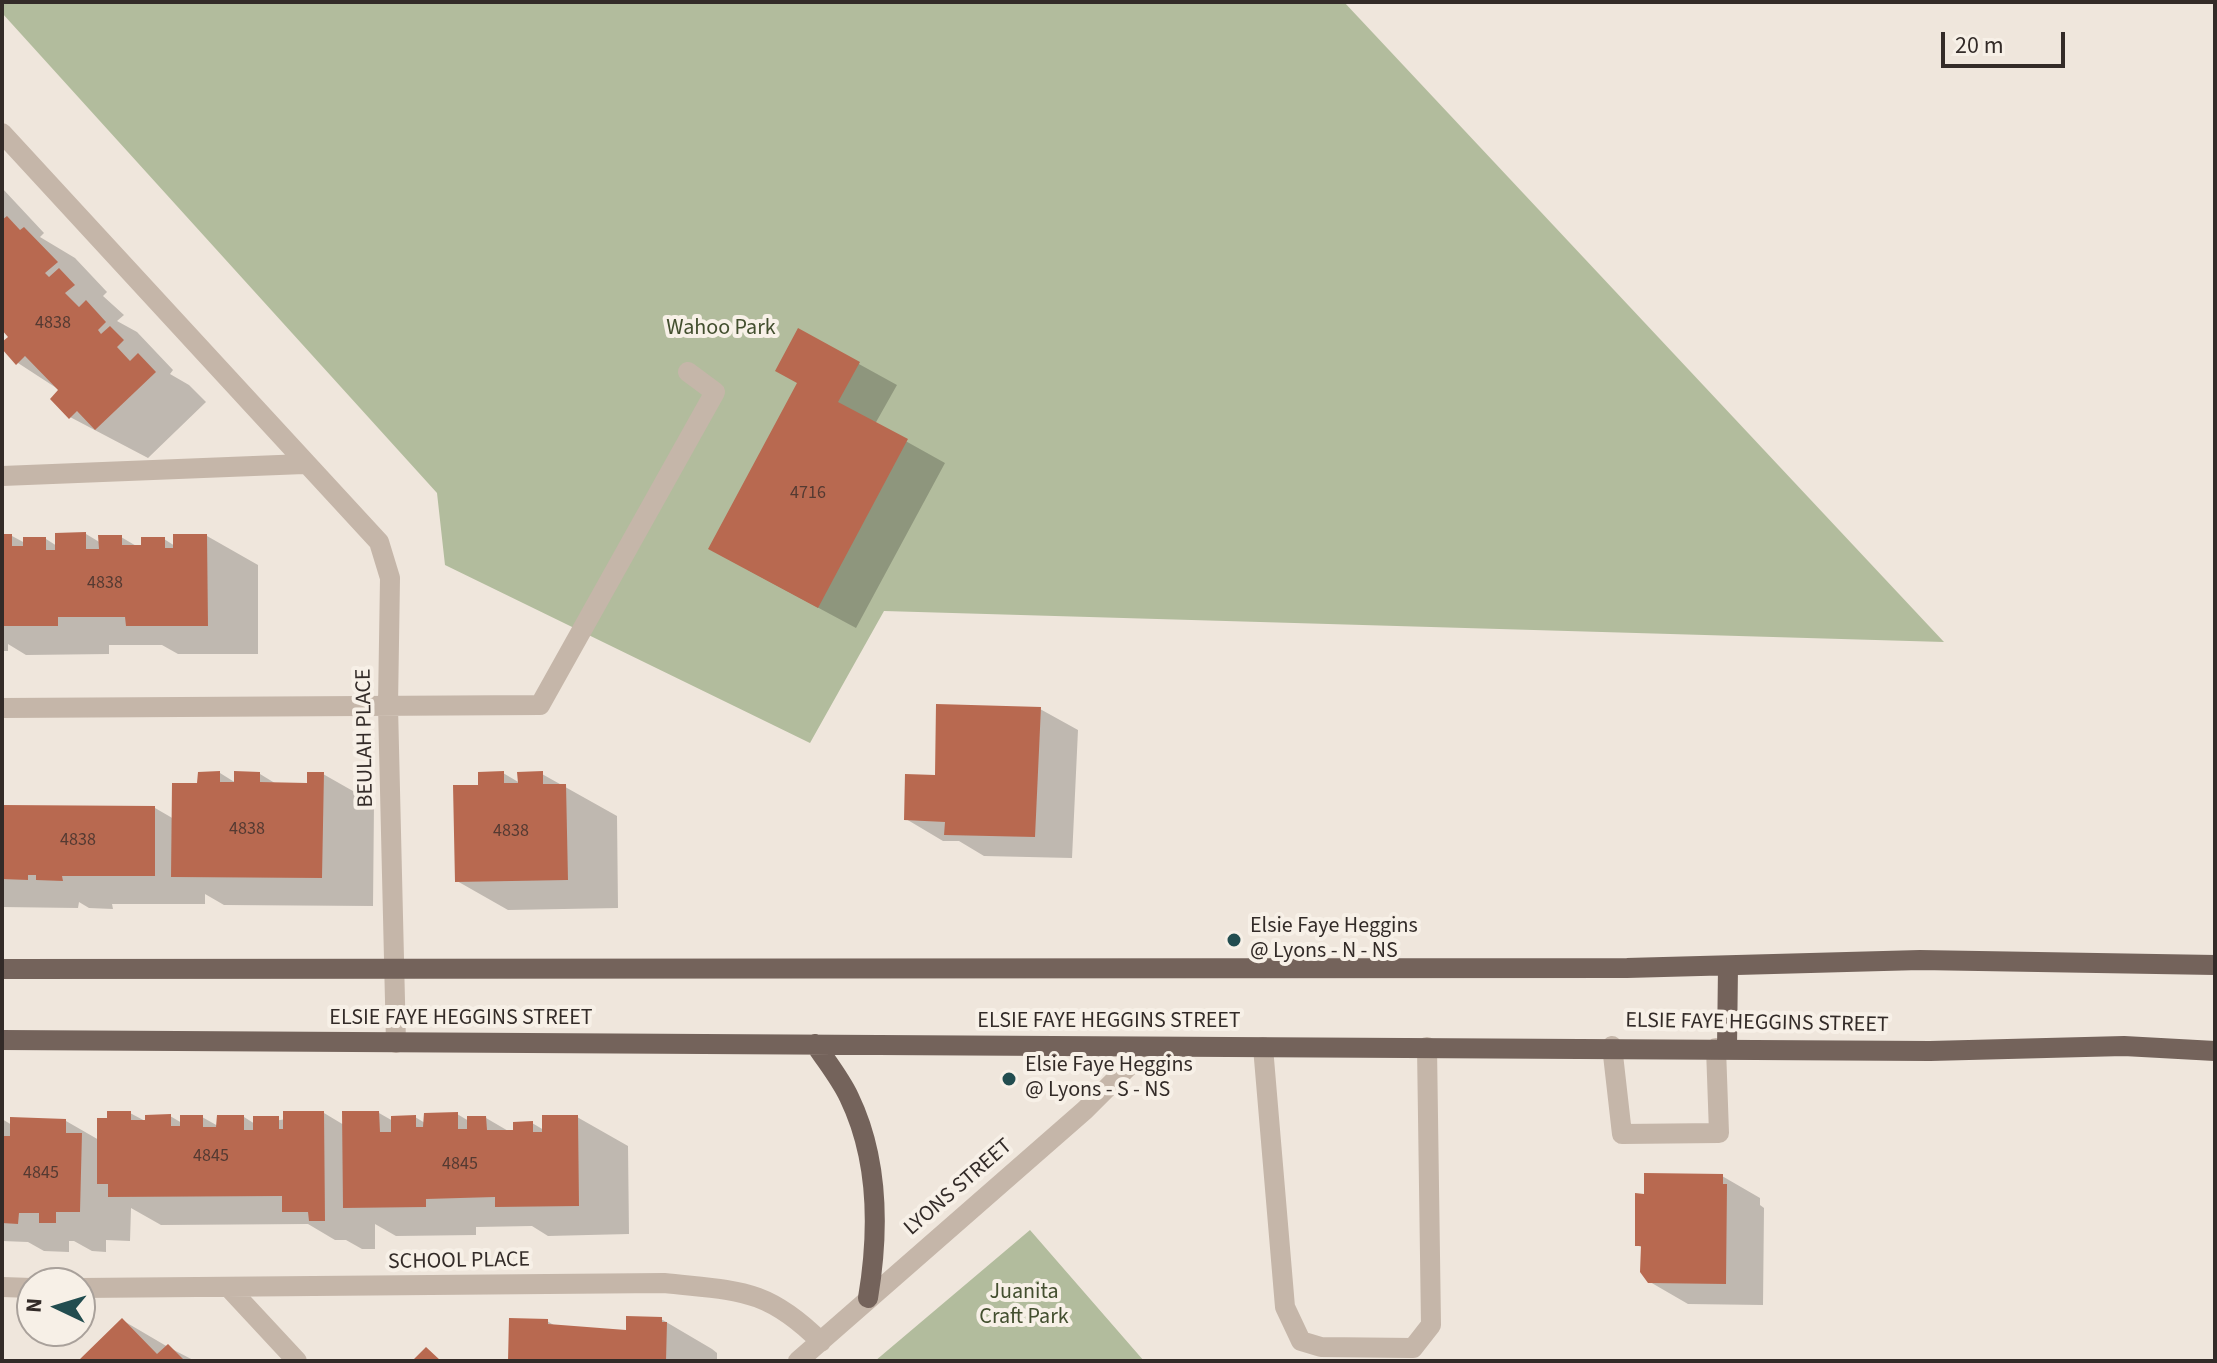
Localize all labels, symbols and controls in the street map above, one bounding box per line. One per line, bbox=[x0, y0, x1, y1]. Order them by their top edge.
scale bar bbox=[1945, 16, 2069, 66]
text: 20 m bbox=[1955, 28, 2004, 63]
house number: 4838 bbox=[35, 313, 71, 335]
park label: Wahoo Park bbox=[666, 316, 776, 342]
house number: 4716 bbox=[790, 483, 826, 505]
house number: 4838 bbox=[87, 573, 123, 595]
street label: BEULAH PLACE bbox=[352, 668, 380, 808]
house number: 4838 bbox=[229, 819, 265, 841]
house number: 4838 bbox=[493, 821, 529, 843]
house number: 4838 bbox=[60, 830, 96, 852]
place label: Elsie Faye Heggins @ Lyons - N - NS bbox=[1250, 914, 1418, 966]
marker: Elsie Faye Heggins @ Lyons - N - NS bbox=[1225, 931, 1243, 949]
street label: ELSIE FAYE HEGGINS STREET bbox=[329, 1006, 593, 1032]
street label: ELSIE FAYE HEGGINS STREET bbox=[977, 1009, 1241, 1035]
street label: ELSIE FAYE HEGGINS STREET bbox=[1625, 1009, 1889, 1039]
place label: Elsie Faye Heggins @ Lyons - S - NS bbox=[1025, 1053, 1193, 1104]
marker: Elsie Faye Heggins @ Lyons - S - NS bbox=[1000, 1070, 1018, 1088]
street label: LYONS STREET bbox=[899, 1134, 1019, 1242]
house number: 4845 bbox=[193, 1146, 229, 1168]
house number: 4845 bbox=[442, 1154, 478, 1176]
house number: 4845 bbox=[23, 1163, 59, 1185]
street label: SCHOOL PLACE bbox=[388, 1248, 530, 1276]
north arrow bbox=[16, 1267, 96, 1347]
park label: Juanita Craft Park bbox=[979, 1280, 1069, 1332]
text: N bbox=[18, 1297, 51, 1314]

